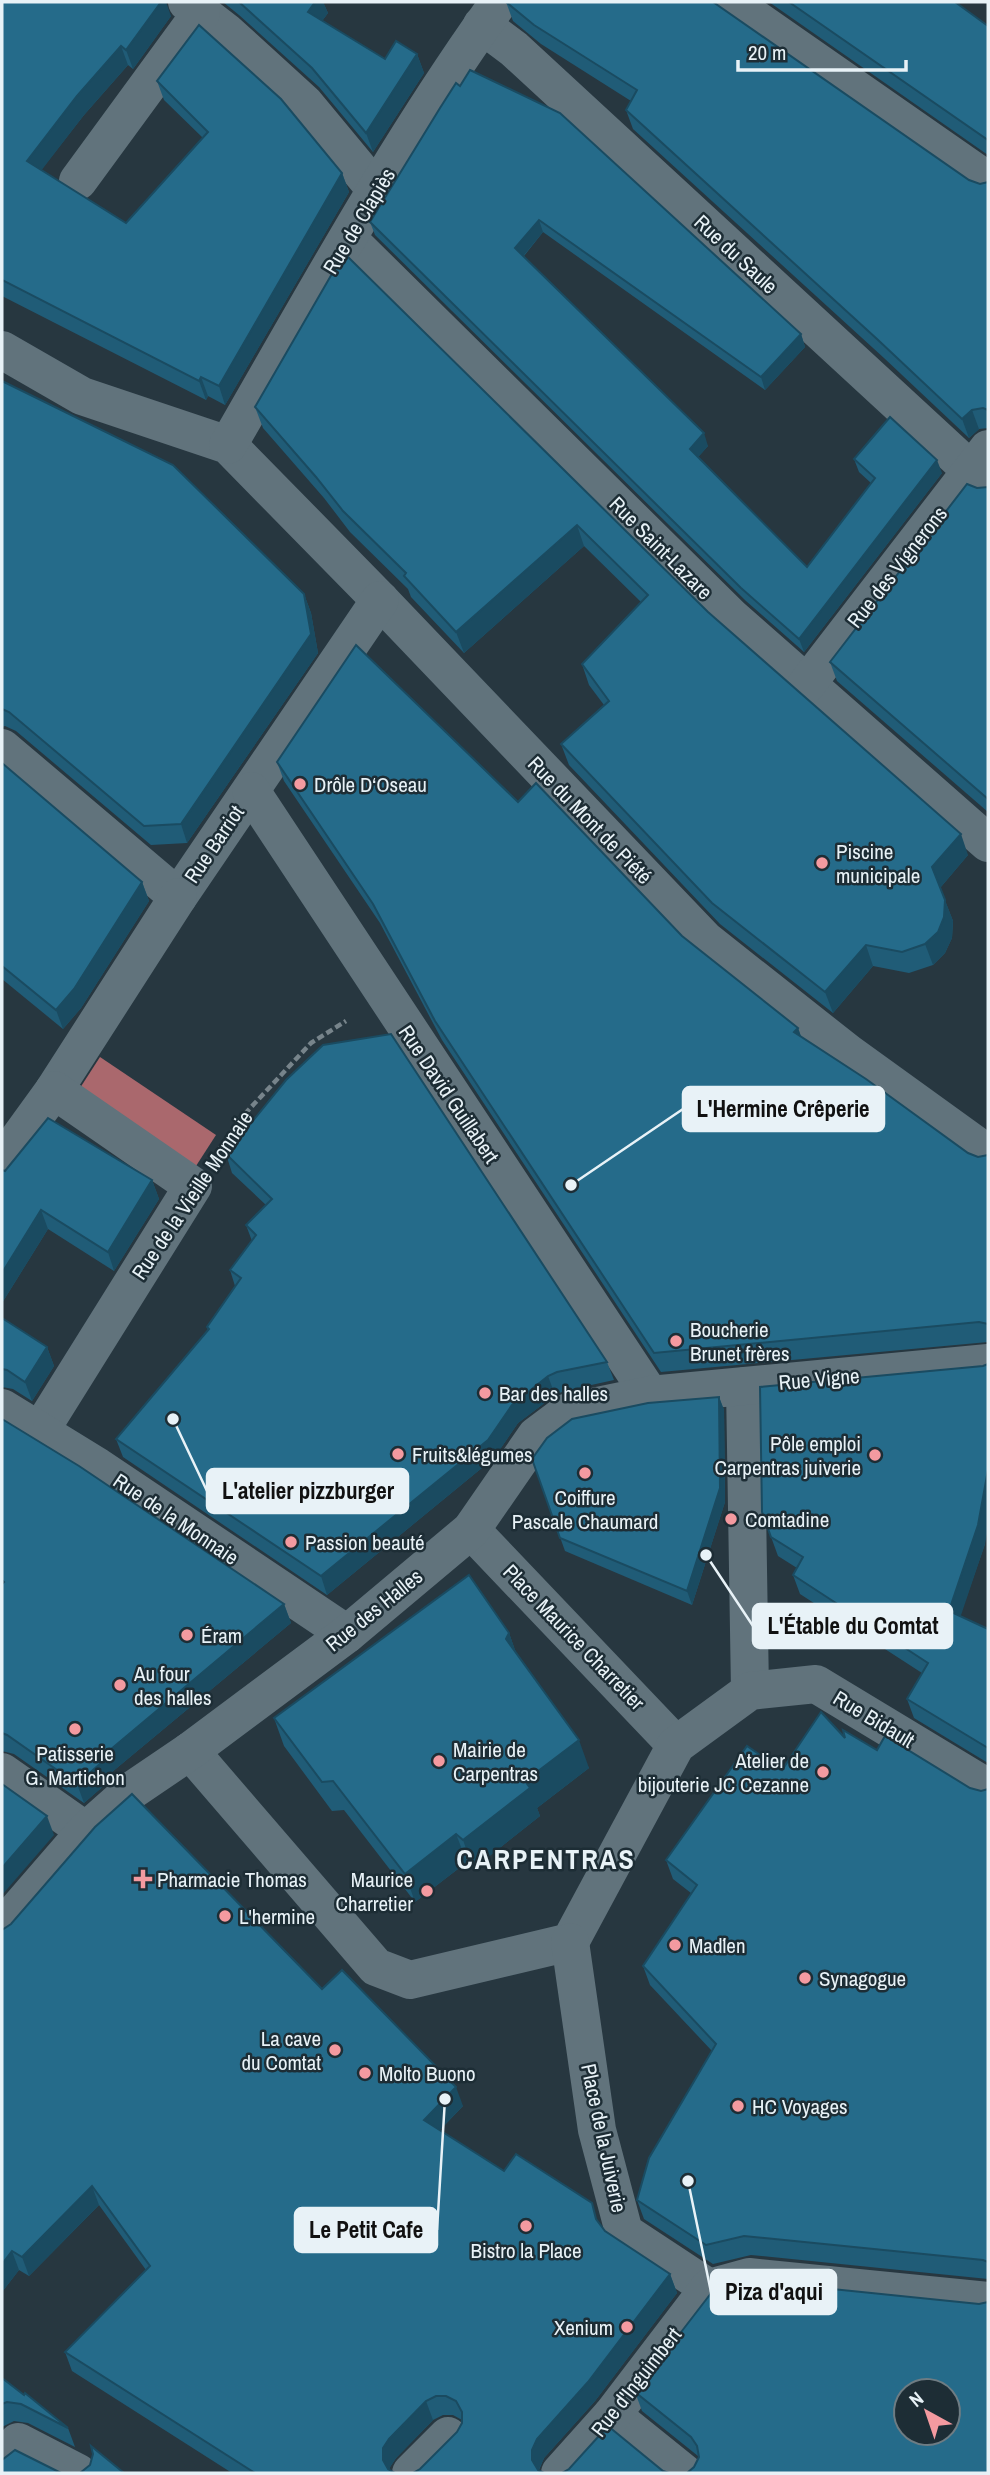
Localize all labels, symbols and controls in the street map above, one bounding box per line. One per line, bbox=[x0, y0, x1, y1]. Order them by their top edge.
scale bar bbox=[738, 28, 906, 72]
text: 20 m bbox=[748, 38, 786, 67]
street label: Rue de Clapiès bbox=[316, 163, 402, 279]
street label: Rue du Saule bbox=[688, 208, 784, 300]
street label: Rue Saint-Lazare bbox=[603, 490, 719, 606]
street label: Rue des Vignerons bbox=[840, 500, 954, 634]
street label: Rue du Mont de Piété bbox=[521, 750, 659, 890]
place label: Drôle D‘Oseau bbox=[314, 770, 427, 799]
marker: Drôle D‘Oseau bbox=[292, 776, 308, 792]
street label: Rue Barriot bbox=[177, 799, 251, 889]
place label: Piscine municipale bbox=[836, 837, 920, 890]
marker: Piscine municipale bbox=[814, 855, 830, 871]
street label: Rue David Guillabert bbox=[392, 1019, 506, 1169]
callout: L'Hermine Crêperie bbox=[683, 1087, 884, 1131]
text: L'Hermine Crêperie bbox=[696, 1093, 870, 1124]
street label: Rue de la Vieille Monnaie bbox=[125, 1105, 259, 1285]
place label: Boucherie Brunet frères bbox=[690, 1315, 790, 1368]
marker: Boucherie Brunet frères bbox=[668, 1333, 684, 1349]
street label: Rue Vigne bbox=[777, 1361, 861, 1397]
place label: Bar des halles bbox=[499, 1379, 608, 1408]
marker: Bar des halles bbox=[477, 1385, 493, 1401]
place label: Pôle emploi Carpentras juiverie bbox=[715, 1429, 861, 1482]
place label: Fruits&légumes bbox=[412, 1440, 533, 1469]
marker: Fruits&légumes bbox=[390, 1446, 406, 1462]
marker: Pôle emploi Carpentras juiverie bbox=[867, 1447, 883, 1463]
marker: Coiffure Pascale Chaumard bbox=[577, 1465, 593, 1481]
street label: Rue de la Monnaie bbox=[108, 1466, 244, 1572]
callout: L'atelier pizzburger bbox=[207, 1469, 408, 1513]
text: L'atelier pizzburger bbox=[222, 1475, 395, 1506]
place label: Coiffure Pascale Chaumard bbox=[512, 1483, 658, 1536]
place label: Comtadine bbox=[745, 1505, 829, 1534]
marker: Comtadine bbox=[723, 1511, 739, 1527]
place label: Passion beauté bbox=[305, 1528, 425, 1557]
marker: Passion beauté bbox=[283, 1534, 299, 1550]
street label: Place Maurice Charretier bbox=[497, 1558, 651, 1716]
street label: Rue des Halles bbox=[320, 1562, 428, 1658]
callout: L'Étable du Comtat bbox=[753, 1604, 952, 1648]
text: L'Étable du Comtat bbox=[767, 1610, 939, 1641]
place label: Éram bbox=[201, 1621, 242, 1650]
marker: Éram bbox=[179, 1627, 195, 1643]
place label: Au four des halles bbox=[133, 1659, 212, 1712]
marker: Au four des halles bbox=[112, 1677, 128, 1693]
street label: Rue Bidault bbox=[828, 1683, 920, 1755]
marker: Patisserie G. Martichon bbox=[67, 1721, 83, 1737]
place label: Mairie de Carpentras bbox=[453, 1735, 538, 1788]
place label: Patisserie G. Martichon bbox=[25, 1739, 125, 1792]
place label: Atelier de bijouterie JC Cezanne bbox=[638, 1746, 809, 1799]
marker: Mairie de Carpentras bbox=[431, 1753, 447, 1769]
marker: Atelier de bijouterie JC Cezanne bbox=[815, 1764, 831, 1780]
district label: CARPENTRAS bbox=[456, 1840, 636, 1878]
place label: Pharmacie Thomas bbox=[157, 1865, 307, 1894]
place label: Maurice Charretier bbox=[335, 1865, 413, 1918]
marker: Pharmacie Thomas bbox=[135, 1871, 151, 1887]
marker: Maurice Charretier bbox=[419, 1883, 435, 1899]
place label: L'hermine bbox=[239, 1902, 315, 1931]
marker: L'hermine bbox=[217, 1908, 233, 1924]
place label: Mad´len bbox=[689, 1931, 745, 1960]
marker: Mad´len bbox=[667, 1937, 683, 1953]
place label: Synagogue bbox=[819, 1964, 906, 1993]
marker: Synagogue bbox=[797, 1970, 813, 1986]
place label: La cave du Comtat bbox=[242, 2024, 321, 2077]
marker: La cave du Comtat bbox=[327, 2042, 343, 2058]
place label: Molto Buono bbox=[379, 2059, 476, 2088]
street label: Place de la Juiverie bbox=[574, 2061, 634, 2215]
marker: Molto Buono bbox=[357, 2065, 373, 2081]
place label: HC Voyages bbox=[752, 2092, 848, 2121]
marker: HC Voyages bbox=[730, 2098, 746, 2114]
callout: Le Petit Cafe bbox=[295, 2208, 437, 2252]
text: Le Petit Cafe bbox=[309, 2214, 423, 2245]
marker: Bistro la Place bbox=[518, 2218, 534, 2234]
place label: Bistro la Place bbox=[470, 2236, 582, 2265]
callout: Piza d'aqui bbox=[711, 2270, 836, 2314]
text: Piza d'aqui bbox=[725, 2276, 823, 2307]
place label: Xenium bbox=[554, 2313, 613, 2342]
marker: Xenium bbox=[619, 2319, 635, 2335]
street label: Rue d'Inguimbert bbox=[584, 2321, 688, 2443]
north arrow bbox=[892, 2377, 962, 2447]
text: N bbox=[903, 2385, 929, 2413]

